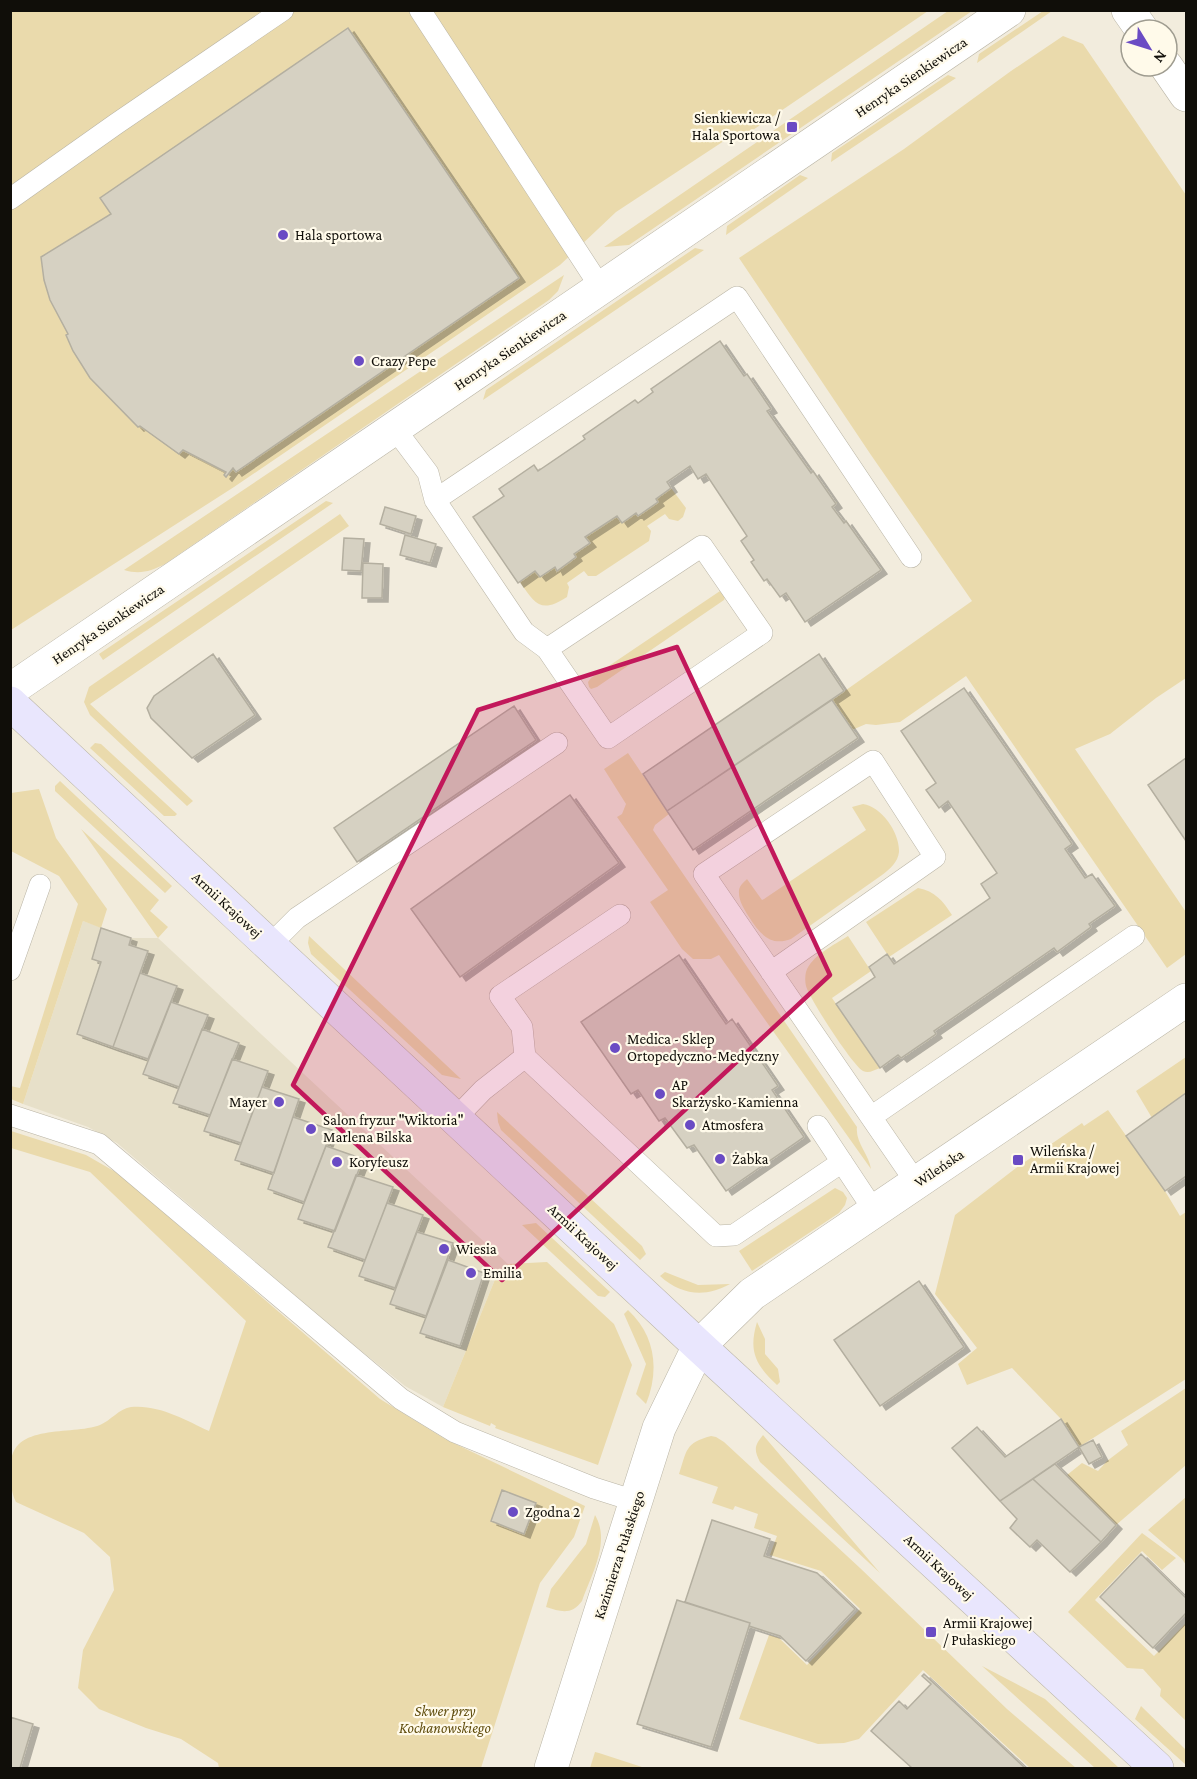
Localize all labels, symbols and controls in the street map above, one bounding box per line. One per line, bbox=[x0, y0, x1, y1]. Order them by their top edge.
north arrow bbox=[1119, 18, 1179, 78]
street label: Henryka Sienkiewicza bbox=[852, 34, 971, 121]
text: N bbox=[1150, 47, 1170, 67]
place label: Sienkiewicza / Hala Sportowa bbox=[692, 110, 781, 144]
marker: Sienkiewicza / Hala Sportowa bbox=[785, 120, 799, 134]
place label: Hala sportowa bbox=[295, 227, 382, 244]
marker: Hala sportowa bbox=[276, 228, 290, 242]
street label: Henryka Sienkiewicza bbox=[451, 307, 570, 394]
place label: Crazy Pepe bbox=[371, 353, 437, 370]
marker: Crazy Pepe bbox=[352, 354, 366, 368]
street label: Henryka Sienkiewicza bbox=[49, 581, 168, 668]
street label: Armii Krajowej bbox=[188, 869, 265, 942]
place label: Medica - Sklep Ortopedyczno-Medyczny bbox=[627, 1031, 779, 1065]
marker: Medica - Sklep Ortopedyczno-Medyczny bbox=[608, 1041, 622, 1055]
place label: AP Skarżysko-Kamienna bbox=[672, 1077, 799, 1111]
marker: AP Skarżysko-Kamienna bbox=[653, 1087, 667, 1101]
place label: Mayer bbox=[229, 1094, 268, 1111]
marker: Mayer bbox=[272, 1095, 286, 1109]
place label: Salon fryzur "Wiktoria" Marlena Bilska bbox=[323, 1112, 464, 1145]
place label: Atmosfera bbox=[702, 1117, 764, 1133]
marker: Atmosfera bbox=[683, 1118, 697, 1132]
marker: Salon fryzur "Wiktoria" Marlena Bilska bbox=[304, 1122, 318, 1136]
place label: Wileńska / Armii Krajowej bbox=[1030, 1143, 1119, 1177]
street label: Wileńska bbox=[911, 1146, 967, 1190]
place label: Żabka bbox=[732, 1151, 769, 1167]
marker: Żabka bbox=[713, 1152, 727, 1166]
marker: Wileńska / Armii Krajowej bbox=[1011, 1153, 1025, 1167]
place label: Koryfeusz bbox=[349, 1154, 408, 1171]
marker: Koryfeusz bbox=[330, 1155, 344, 1169]
street label: Armii Krajowej bbox=[544, 1201, 621, 1274]
place label: Wiesia bbox=[456, 1241, 497, 1257]
marker: Wiesia bbox=[437, 1242, 451, 1256]
place label: Emilia bbox=[483, 1265, 522, 1281]
marker: Emilia bbox=[464, 1266, 478, 1280]
street label: Kazimierza Pułaskiego bbox=[591, 1489, 648, 1622]
place label: Zgodna 2 bbox=[525, 1504, 580, 1521]
marker: Zgodna 2 bbox=[506, 1505, 520, 1519]
street label: Armii Krajowej bbox=[900, 1531, 977, 1604]
place label: Armii Krajowej / Pułaskiego bbox=[943, 1615, 1032, 1649]
marker: Armii Krajowej / Pułaskiego bbox=[924, 1625, 938, 1639]
park label: Skwer przy Kochanowskiego bbox=[399, 1703, 491, 1737]

